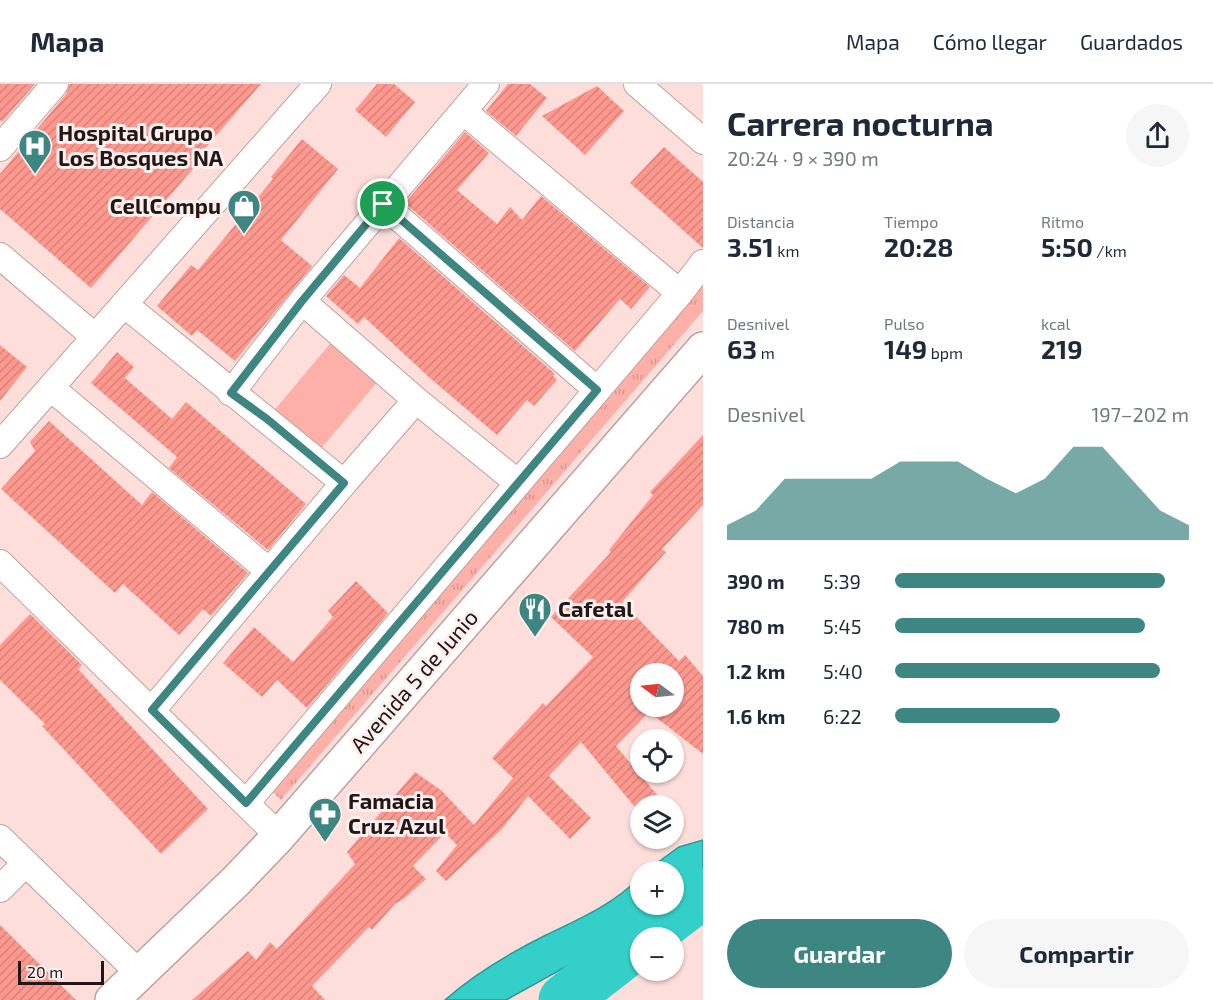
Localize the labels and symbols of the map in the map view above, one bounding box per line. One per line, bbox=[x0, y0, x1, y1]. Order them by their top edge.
place label: Hospital Grupo Los Bosques NA bbox=[58, 119, 224, 170]
hospital icon: Hospital Grupo Los Bosques NA bbox=[17, 128, 53, 175]
pin bbox=[357, 178, 408, 229]
shop icon: CellCompu bbox=[226, 188, 262, 235]
place label: CellCompu bbox=[110, 192, 221, 218]
restaurant icon: Cafetal bbox=[517, 591, 553, 638]
place label: Cafetal bbox=[558, 595, 634, 621]
street label: Avenida 5 de Junio bbox=[344, 604, 482, 757]
north arrow bbox=[630, 663, 684, 717]
place label: Famacia Cruz Azul bbox=[348, 787, 446, 838]
pharmacy icon: Famacia Cruz Azul bbox=[307, 796, 343, 843]
scale bar bbox=[18, 958, 104, 986]

